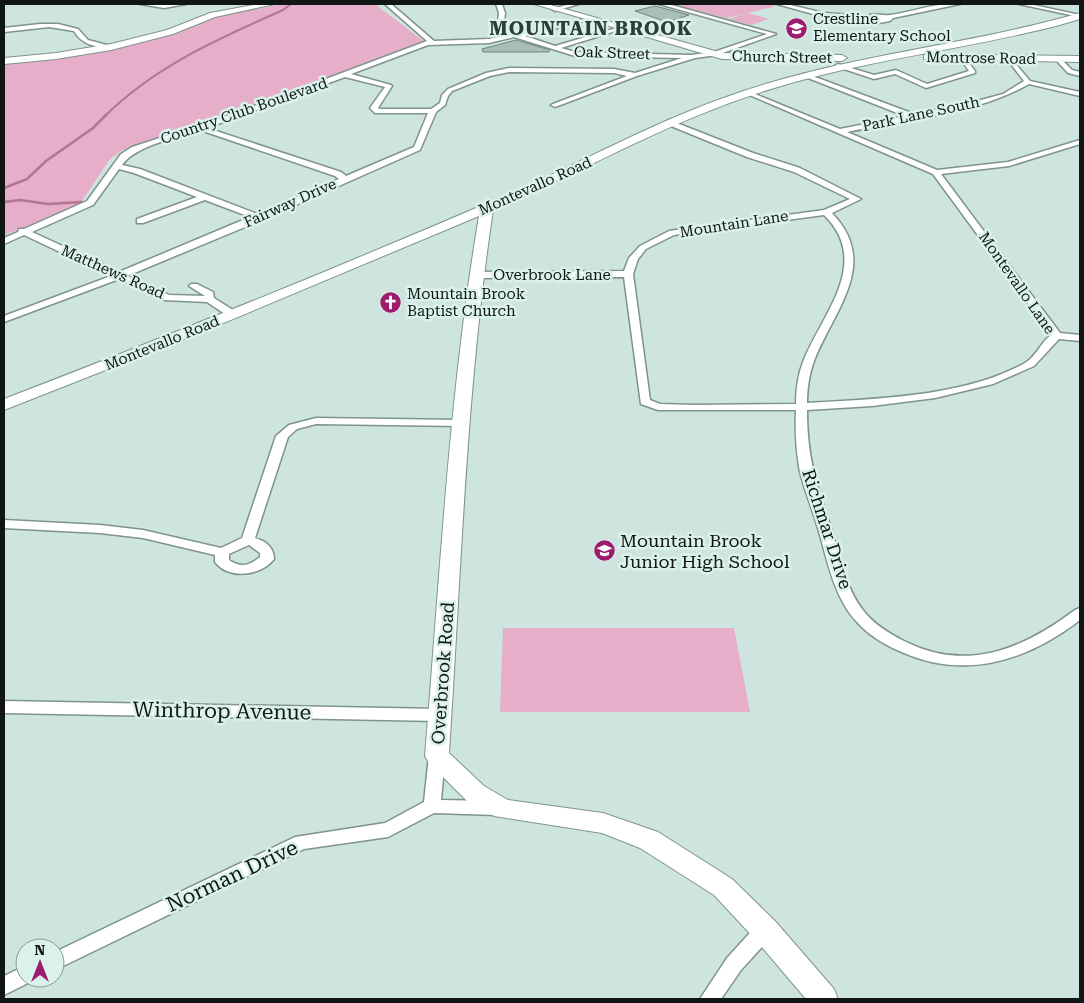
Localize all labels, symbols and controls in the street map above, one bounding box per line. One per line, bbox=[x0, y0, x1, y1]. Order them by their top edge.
place label: Crestline Elementary School bbox=[813, 10, 951, 45]
school or university icon: Crestline Elementary School bbox=[785, 16, 809, 40]
district label: MOUNTAIN BROOK bbox=[489, 17, 693, 40]
street label: Oak Street bbox=[574, 43, 651, 63]
street label: Church Street bbox=[732, 47, 833, 67]
street label: Montrose Road bbox=[926, 48, 1036, 68]
street label: Country Club Boulevard bbox=[158, 74, 330, 148]
street label: Park Lane South bbox=[861, 93, 982, 135]
street label: Montevallo Road bbox=[476, 153, 595, 219]
street label: Fairway Drive bbox=[241, 175, 339, 231]
street label: Mountain Lane bbox=[678, 207, 790, 241]
street label: Montevallo Lane bbox=[975, 228, 1059, 338]
street label: Matthews Road bbox=[58, 241, 168, 303]
street label: Overbrook Lane bbox=[493, 266, 611, 284]
place label: Mountain Brook Baptist Church bbox=[407, 285, 526, 320]
church icon: Mountain Brook Baptist Church bbox=[379, 291, 403, 315]
street label: Montevallo Road bbox=[102, 312, 222, 374]
street label: Richmar Drive bbox=[798, 466, 857, 592]
place label: Mountain Brook Junior High School bbox=[620, 530, 790, 572]
school or university icon: Mountain Brook Junior High School bbox=[592, 539, 616, 563]
street label: Overbrook Road bbox=[427, 601, 458, 745]
street label: Winthrop Avenue bbox=[133, 697, 311, 725]
street label: Norman Drive bbox=[162, 835, 302, 917]
north arrow bbox=[15, 938, 65, 988]
text: N bbox=[35, 942, 46, 958]

